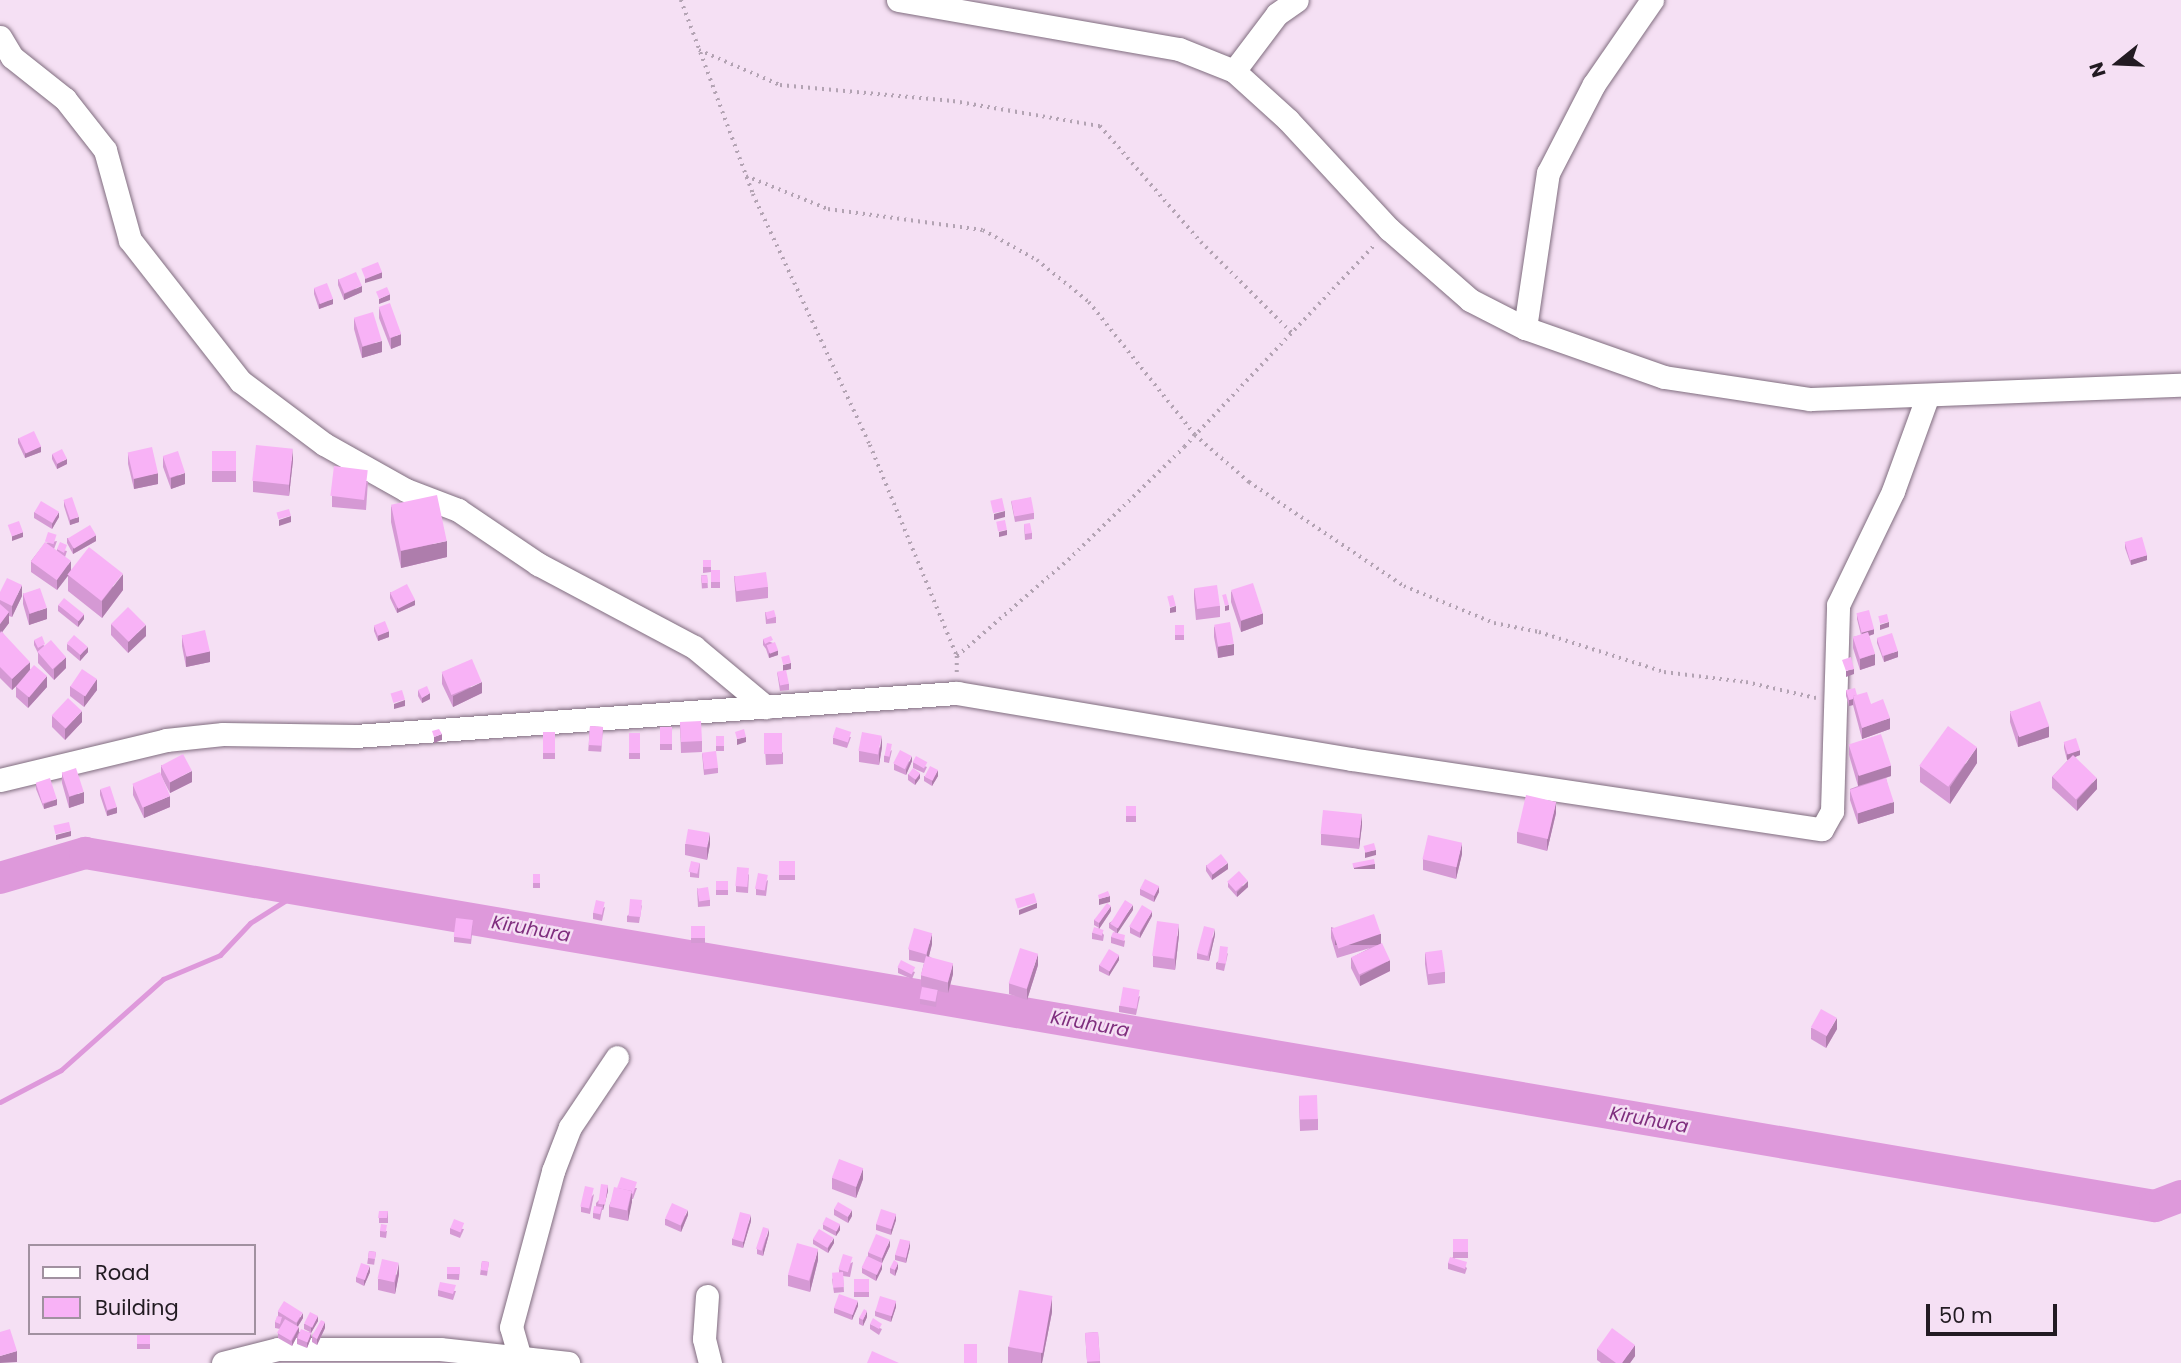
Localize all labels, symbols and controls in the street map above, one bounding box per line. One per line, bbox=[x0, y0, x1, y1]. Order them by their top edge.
north arrow bbox=[2083, 28, 2153, 98]
text: N bbox=[2083, 59, 2113, 81]
water label: Kiruhura bbox=[490, 911, 572, 947]
water label: Kiruhura bbox=[1049, 1006, 1131, 1042]
water label: Kiruhura bbox=[1608, 1102, 1690, 1138]
legend bbox=[28, 1244, 256, 1335]
text: Road bbox=[95, 1258, 150, 1287]
scale bar bbox=[1929, 1290, 2060, 1334]
text: Building bbox=[95, 1293, 179, 1322]
text: 50 m bbox=[1939, 1301, 1993, 1330]

